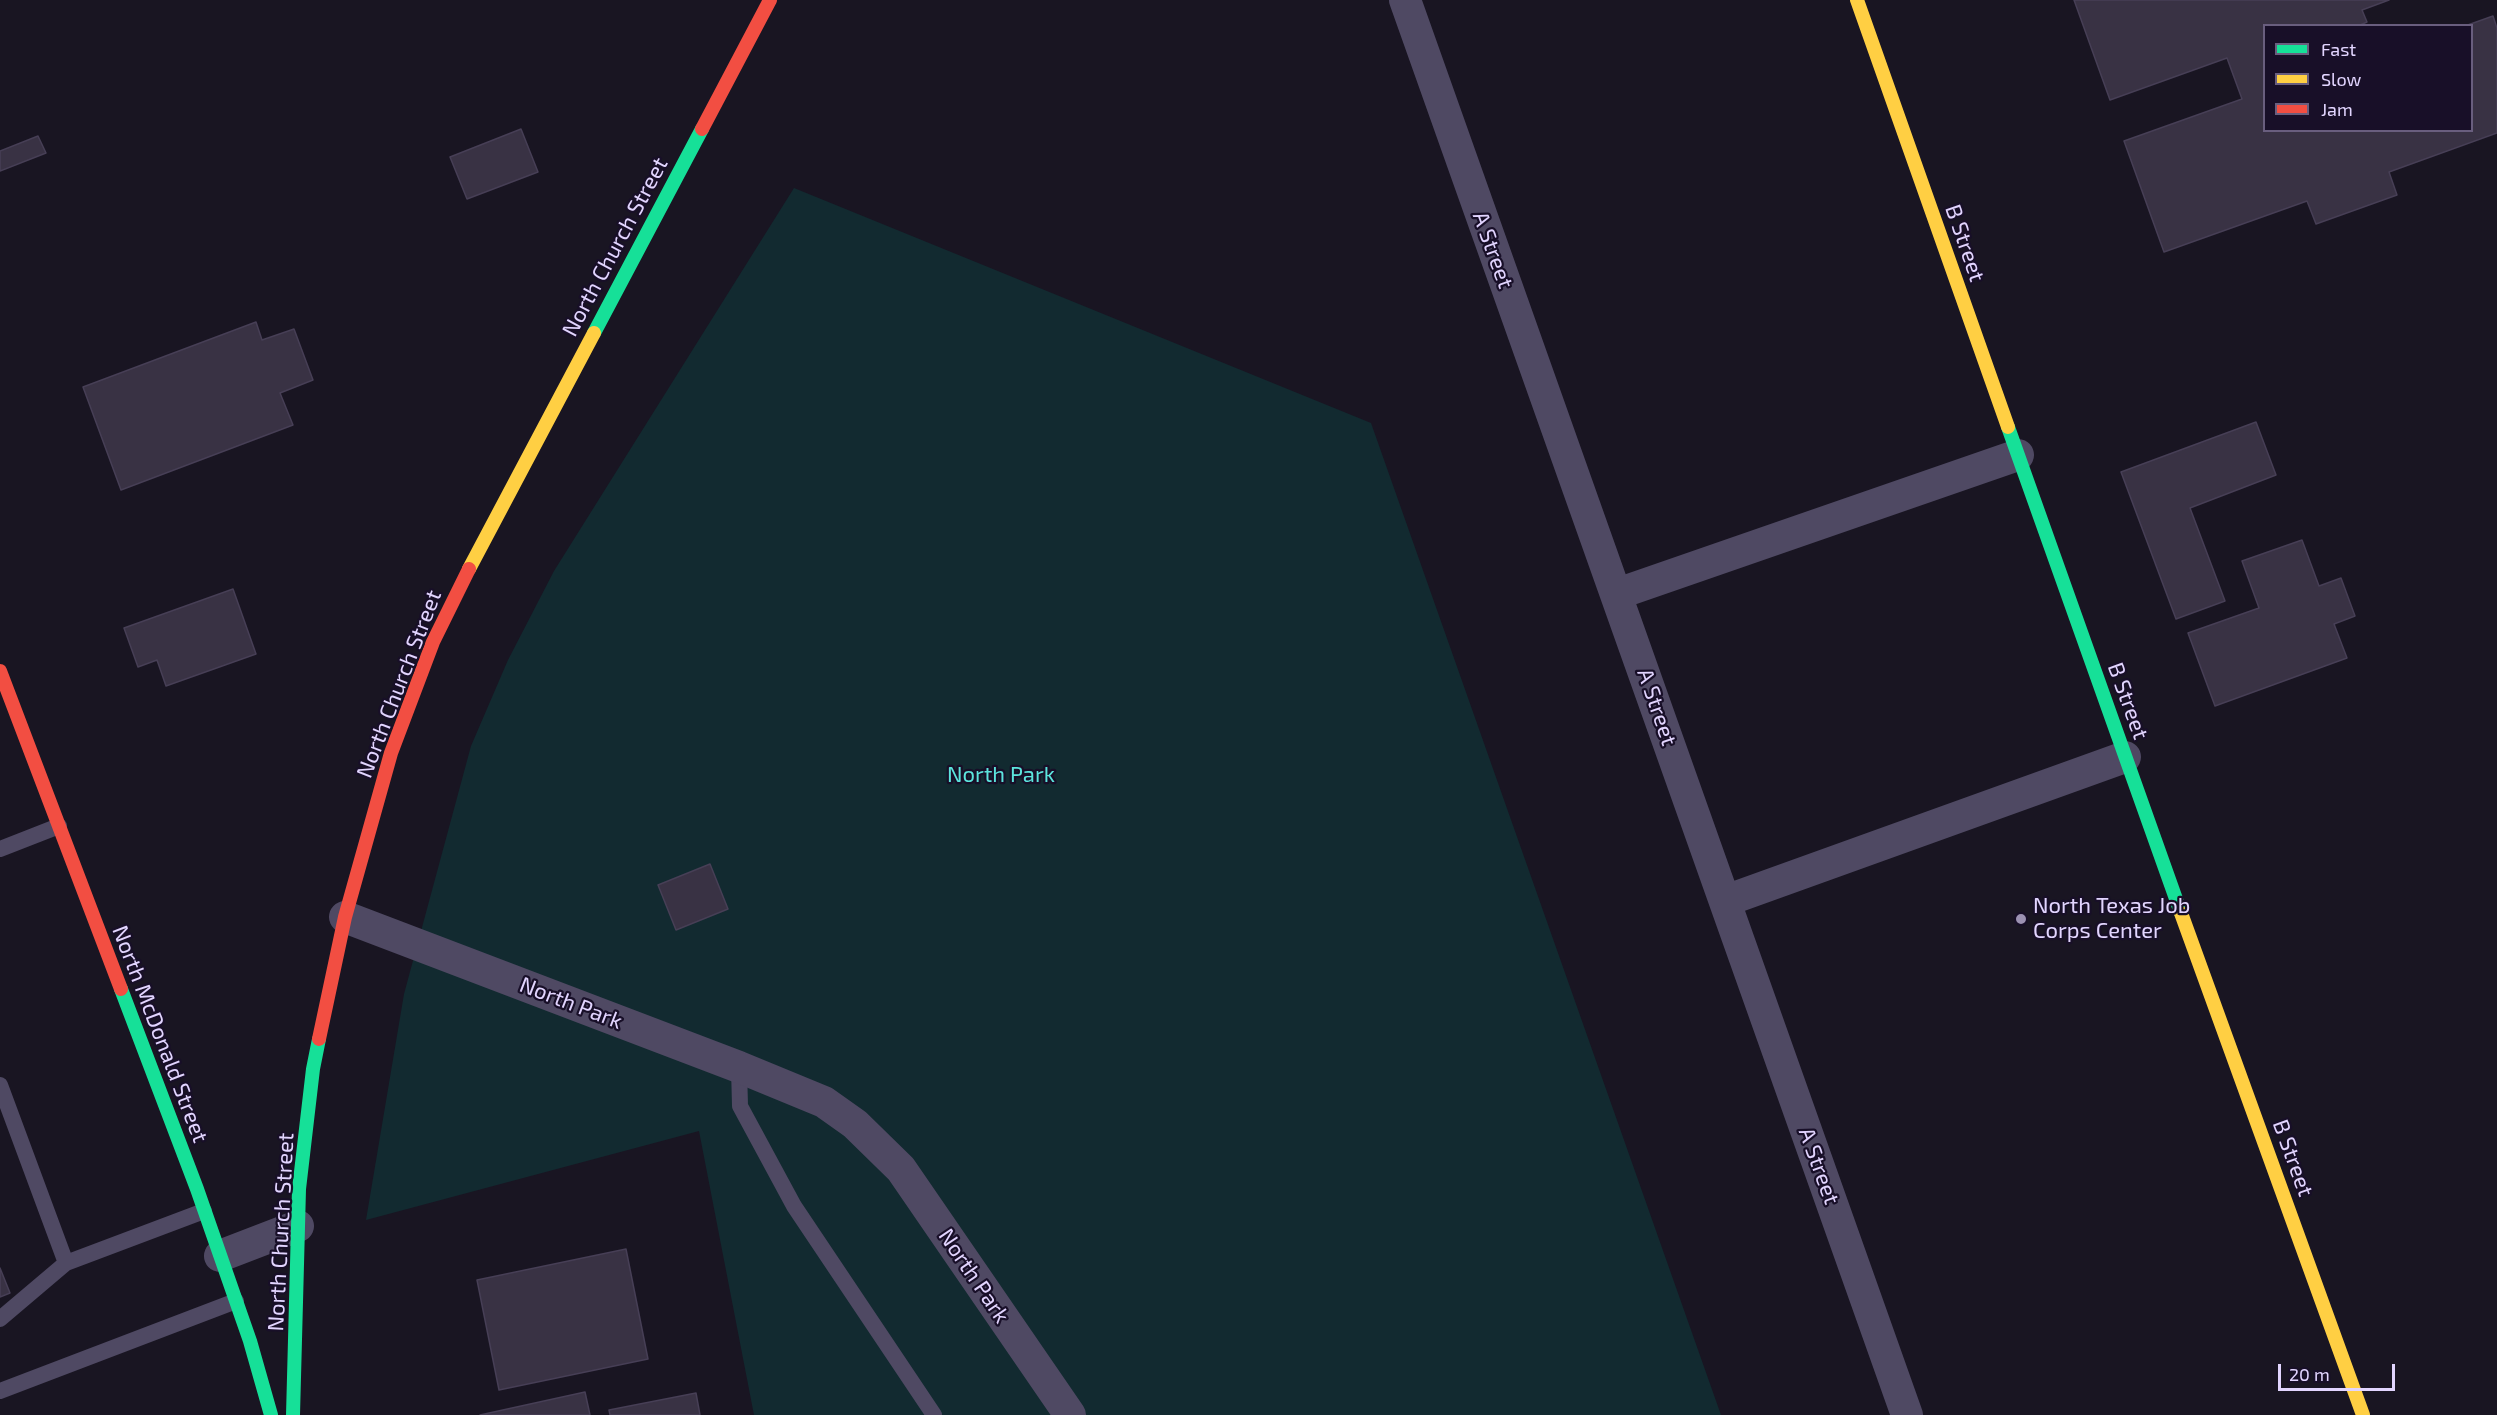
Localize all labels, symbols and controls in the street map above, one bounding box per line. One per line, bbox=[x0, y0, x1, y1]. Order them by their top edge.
legend bbox=[2263, 24, 2473, 132]
text: Fast bbox=[2321, 38, 2356, 60]
text: Slow bbox=[2321, 68, 2361, 90]
text: Jam bbox=[2321, 98, 2353, 120]
street label: North Church Street bbox=[557, 153, 673, 341]
street label: B Street bbox=[1940, 201, 1990, 285]
street label: A Street bbox=[1467, 208, 1519, 292]
street label: North Church Street bbox=[351, 586, 447, 782]
street label: B Street bbox=[2102, 659, 2154, 743]
street label: A Street bbox=[1632, 665, 1682, 749]
park label: North Park bbox=[947, 762, 1055, 788]
place label: North Texas Job Corps Center bbox=[2033, 893, 2190, 944]
marker: North Texas Job Corps Center bbox=[2014, 912, 2028, 926]
street label: North McDonald Street bbox=[106, 922, 214, 1146]
street label: North Park bbox=[516, 971, 626, 1035]
street label: B Street bbox=[2267, 1116, 2319, 1200]
street label: A Street bbox=[1793, 1124, 1845, 1208]
street label: North Church Street bbox=[263, 1132, 299, 1332]
street label: North Park bbox=[933, 1224, 1015, 1328]
scale bar bbox=[2281, 1352, 2398, 1390]
text: 20 m bbox=[2289, 1363, 2330, 1385]

